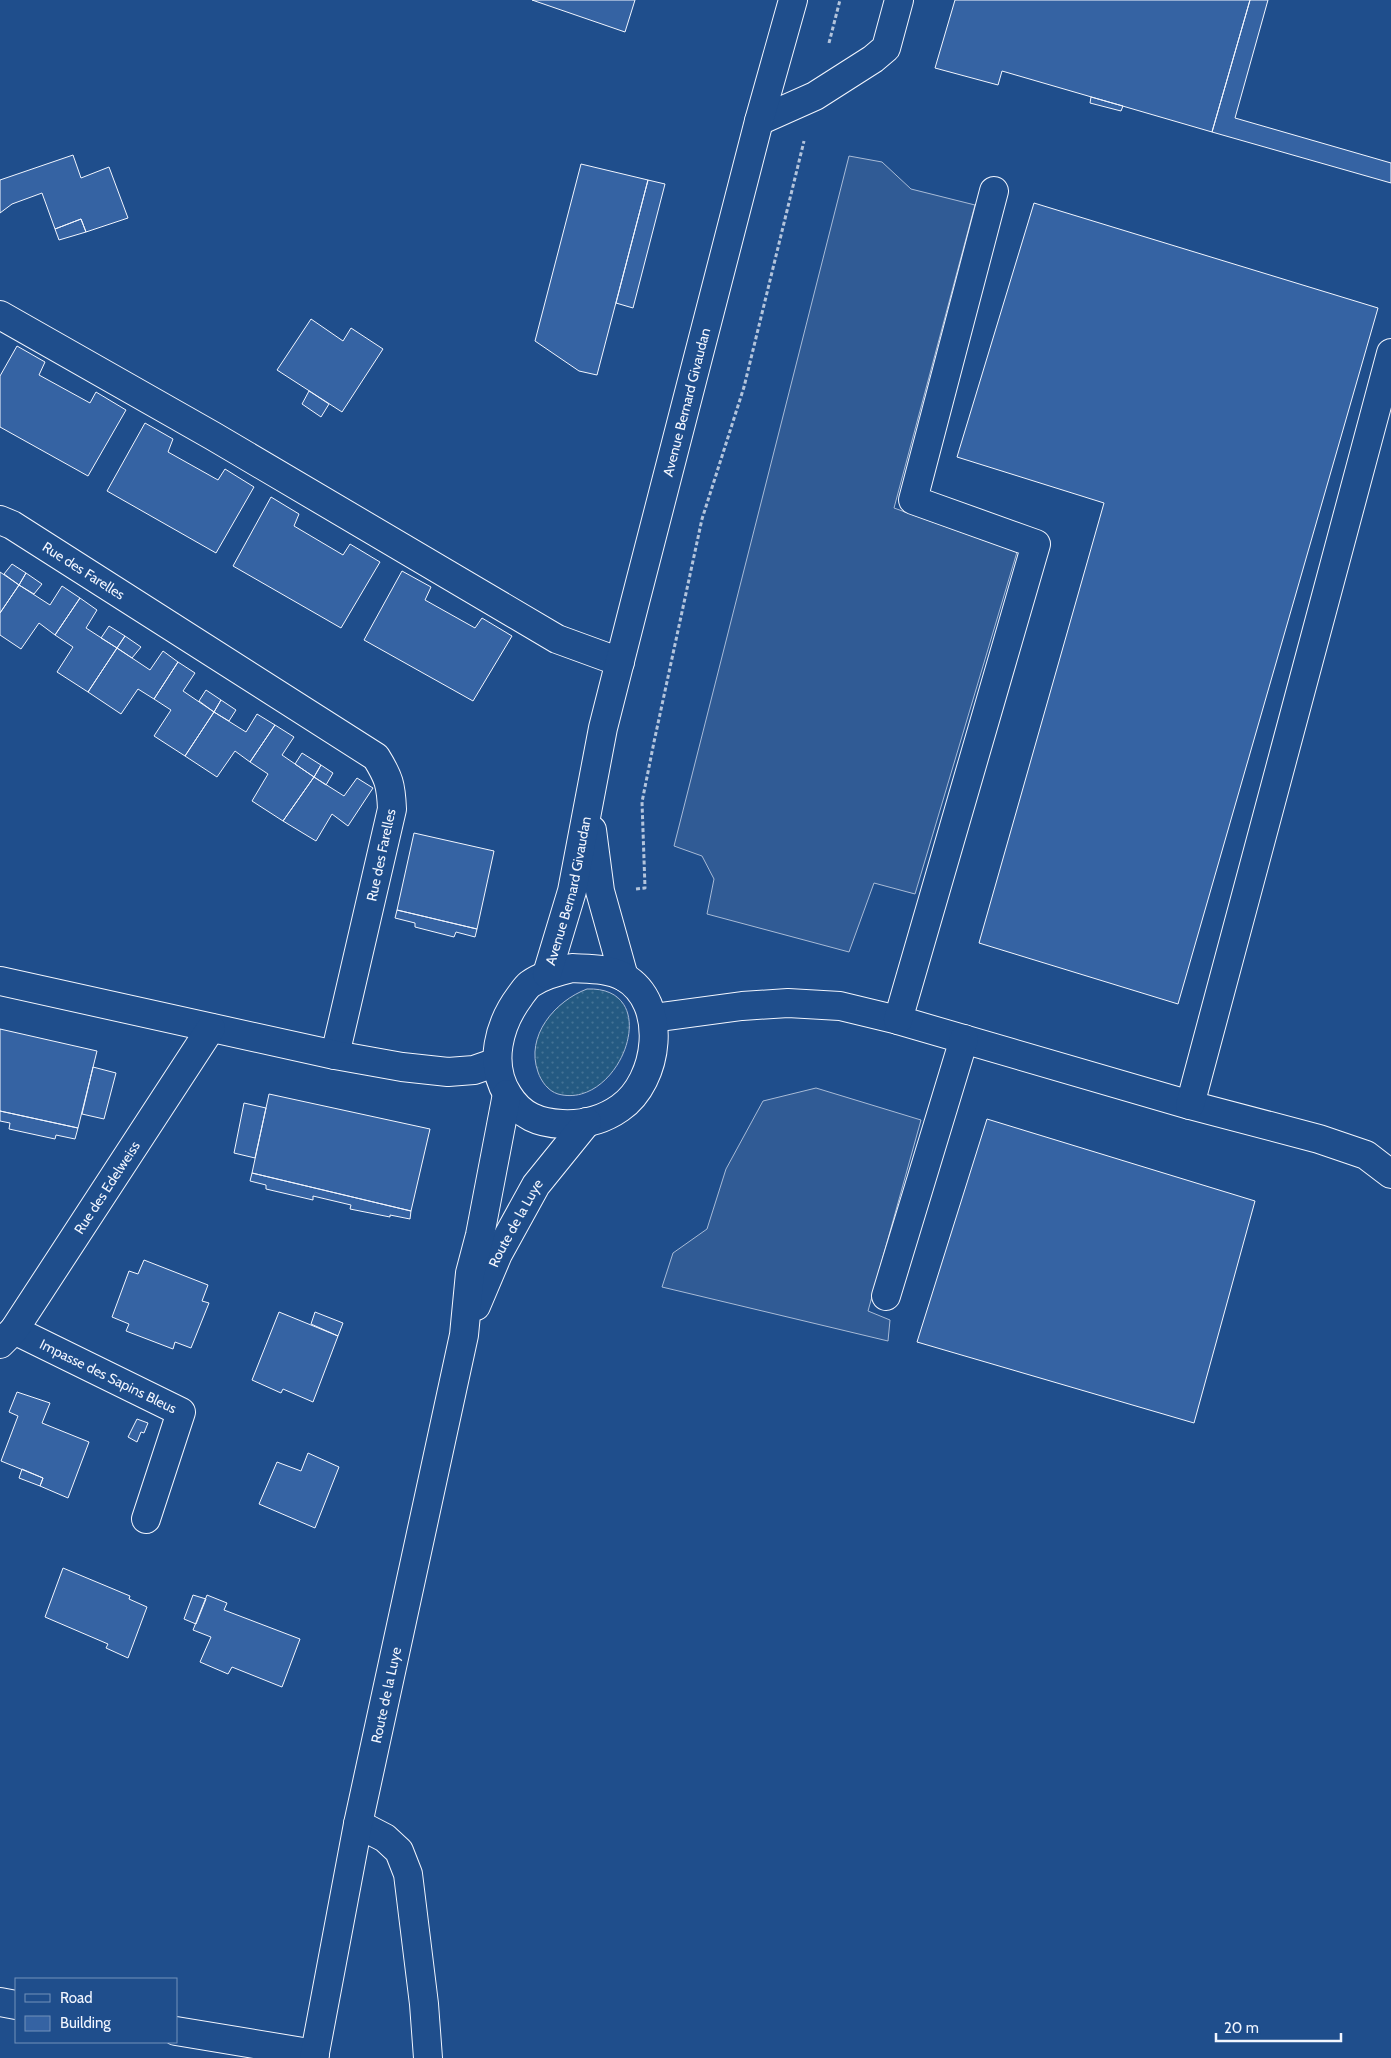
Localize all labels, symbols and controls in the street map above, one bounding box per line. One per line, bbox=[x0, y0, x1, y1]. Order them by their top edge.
street label: Avenue Bernard Givaudan bbox=[659, 326, 714, 478]
street label: Rue des Farelles bbox=[39, 538, 128, 604]
street label: Rue des Farelles bbox=[362, 807, 400, 903]
street label: Avenue Bernard Givaudan bbox=[541, 815, 595, 967]
street label: Rue des Edelweiss bbox=[70, 1137, 144, 1237]
street label: Route de la Luye bbox=[484, 1175, 547, 1270]
street label: Impasse des Sapins Bleus bbox=[37, 1335, 180, 1418]
street label: Route de la Luye bbox=[367, 1645, 405, 1745]
legend bbox=[15, 1978, 178, 2043]
text: Road bbox=[60, 1989, 93, 2007]
scale bar bbox=[1216, 2010, 1341, 2042]
text: Building bbox=[60, 2014, 111, 2032]
text: 20 m bbox=[1224, 2019, 1259, 2037]

